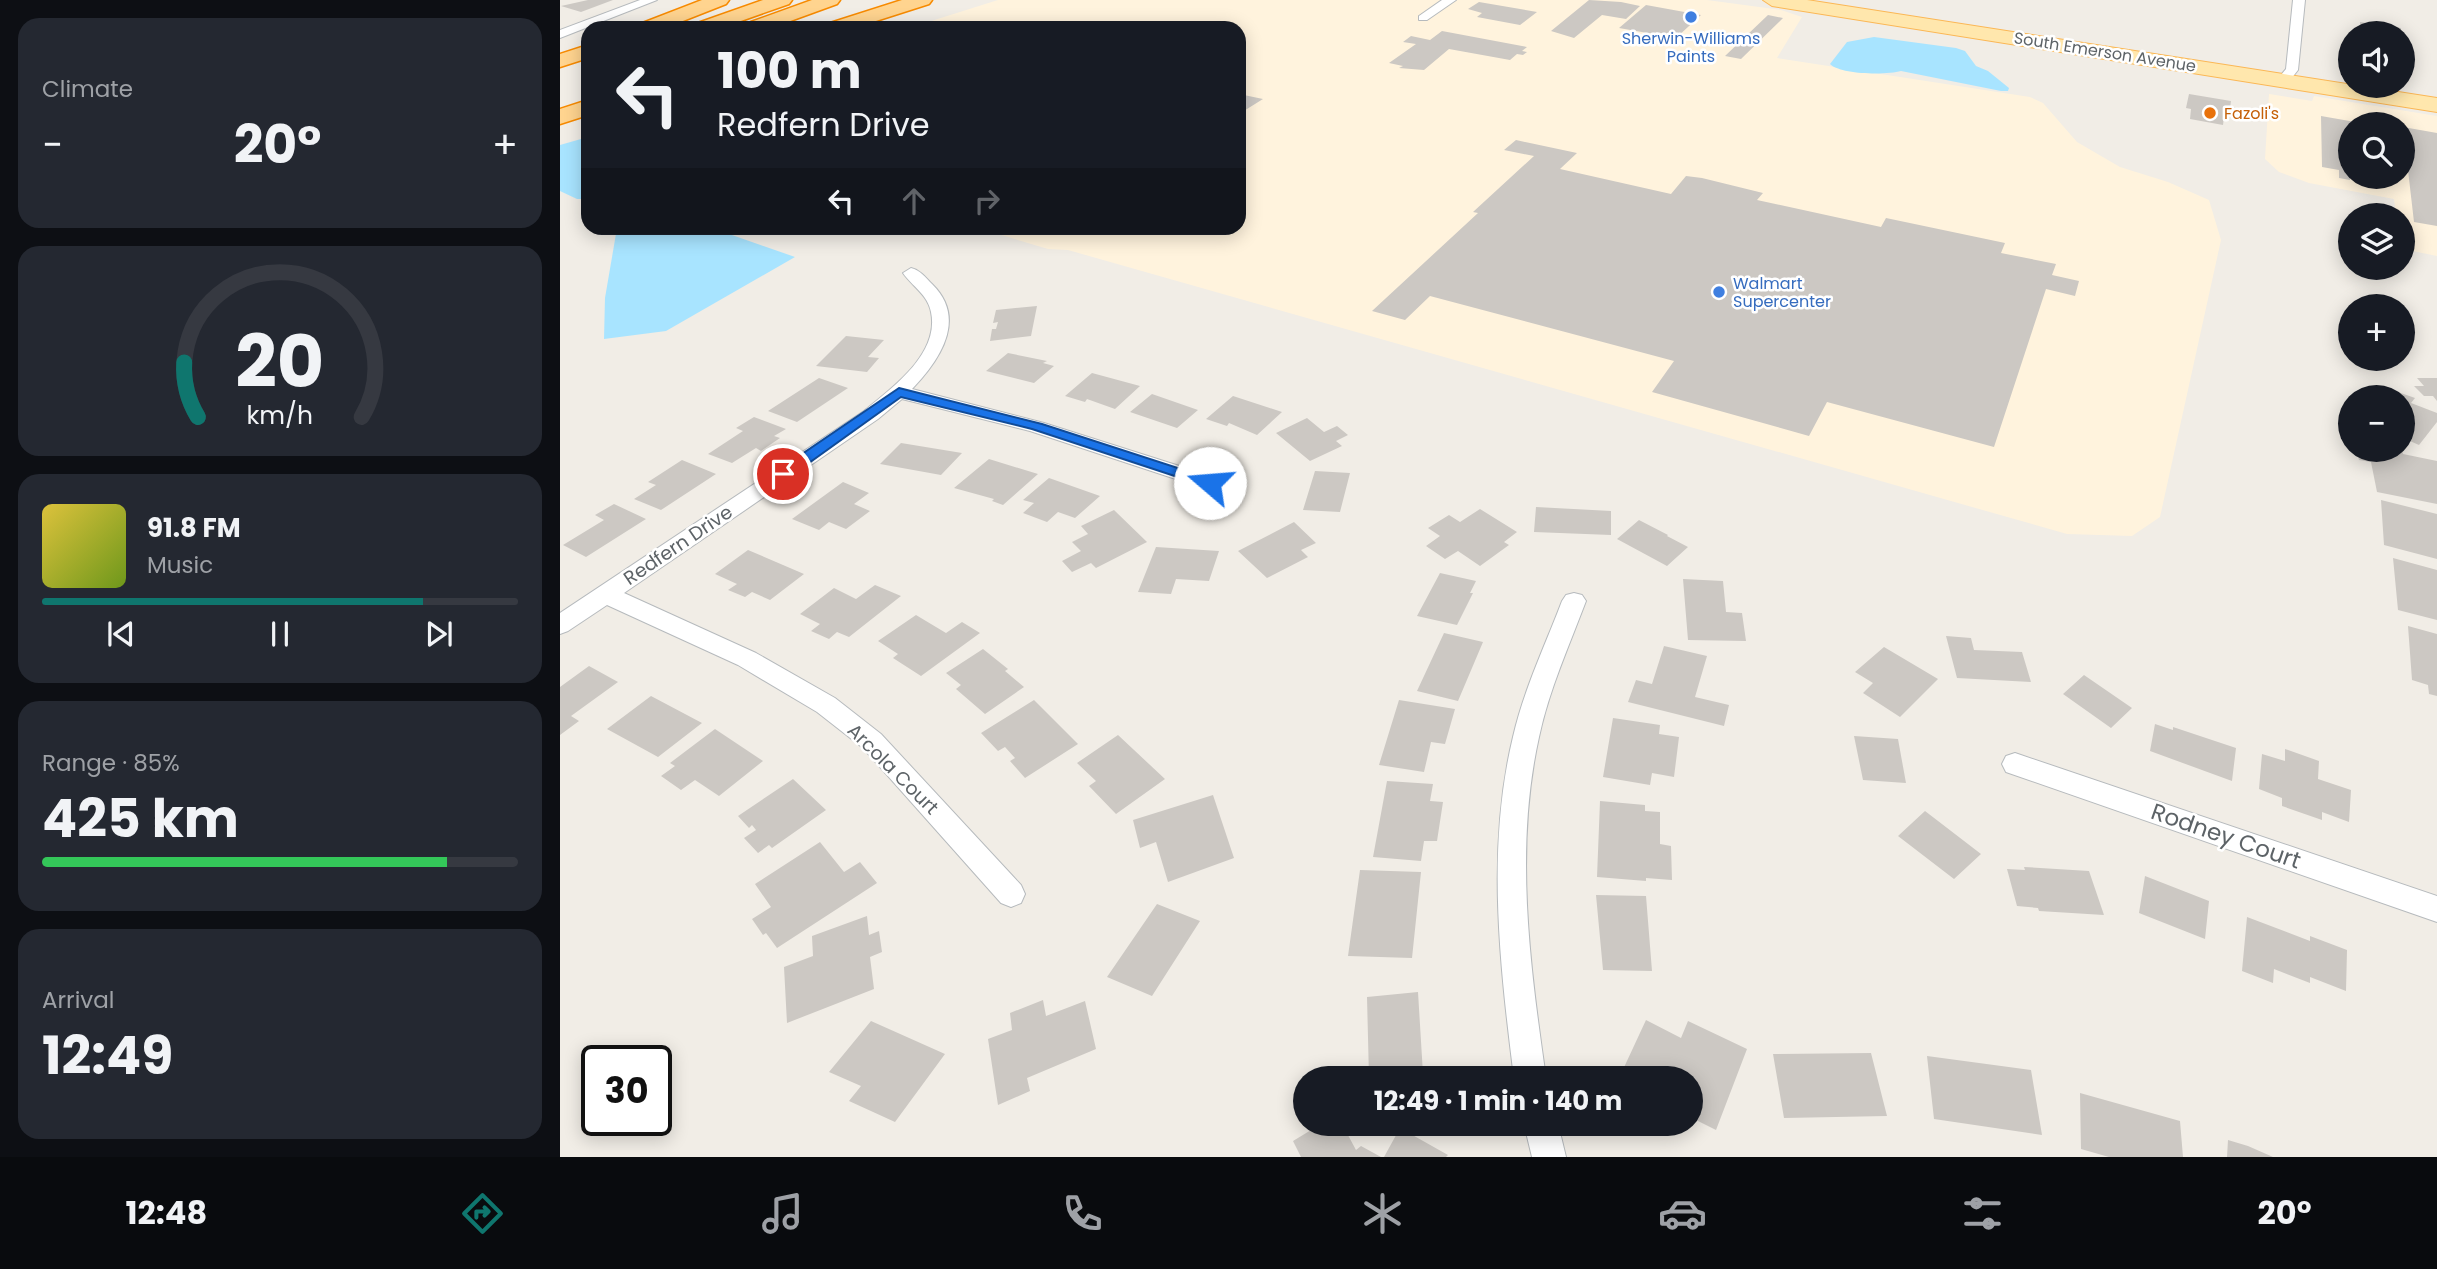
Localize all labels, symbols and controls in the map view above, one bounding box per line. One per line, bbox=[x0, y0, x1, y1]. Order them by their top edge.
marker: Sherwin-Williams Paints bbox=[1683, 9, 1699, 25]
map controls bbox=[2338, 21, 2415, 462]
button: sound bbox=[2338, 21, 2415, 98]
street label: South Emerson Avenue bbox=[2012, 26, 2198, 78]
place label: Sherwin-Williams Paints bbox=[1622, 27, 1760, 68]
text: 100 m bbox=[717, 37, 862, 105]
icon: left bbox=[602, 49, 693, 140]
text: Climate bbox=[42, 73, 133, 105]
text: Redfern Drive bbox=[717, 102, 929, 147]
place label: Fazoli's bbox=[2224, 102, 2279, 125]
marker: Fazoli's bbox=[2202, 105, 2218, 121]
text: 20° bbox=[234, 108, 321, 181]
button: search bbox=[2338, 112, 2415, 189]
text: − bbox=[42, 118, 63, 171]
text: + bbox=[492, 118, 518, 171]
icon: left bbox=[822, 182, 860, 220]
icon: ahead bbox=[895, 182, 933, 220]
icon: right bbox=[968, 182, 1006, 220]
button: layers bbox=[2338, 203, 2415, 280]
place label: Walmart Supercenter bbox=[1733, 272, 1831, 313]
marker: Walmart Supercenter bbox=[1711, 284, 1727, 300]
button: + bbox=[2338, 294, 2415, 371]
text: 20 bbox=[235, 311, 325, 412]
button: − bbox=[2338, 385, 2415, 462]
text: km/h bbox=[247, 397, 313, 432]
pin bbox=[753, 444, 813, 504]
position arrow bbox=[1173, 446, 1247, 520]
icon: arrive bbox=[764, 455, 802, 493]
street label: Redfern Drive bbox=[618, 499, 738, 591]
text: 91.8 FM bbox=[147, 510, 241, 546]
text: Music bbox=[147, 549, 213, 581]
icon: previous bbox=[102, 615, 140, 653]
icon: pause bbox=[261, 615, 299, 653]
icon: next bbox=[420, 615, 458, 653]
street label: Arcola Court bbox=[841, 717, 945, 821]
text: Range · 85% bbox=[42, 747, 180, 779]
text: 425 km bbox=[42, 782, 239, 855]
street label: Rodney Court bbox=[2147, 795, 2305, 877]
text: Arrival bbox=[42, 984, 114, 1016]
text: 12:49 bbox=[42, 1019, 173, 1092]
speed limit sign: 30 bbox=[581, 1045, 672, 1136]
text: 12:49 · 1 min · 140 m bbox=[1374, 1083, 1622, 1119]
icon: directions bbox=[458, 1189, 507, 1238]
icon: music bbox=[758, 1189, 807, 1238]
icon: phone bbox=[1058, 1189, 1107, 1238]
icon: climate bbox=[1358, 1189, 1407, 1238]
icon: car bbox=[1658, 1189, 1707, 1238]
icon: filters bbox=[1958, 1189, 2007, 1238]
text: 12:48 bbox=[125, 1190, 207, 1235]
text: 20° bbox=[2258, 1190, 2312, 1235]

